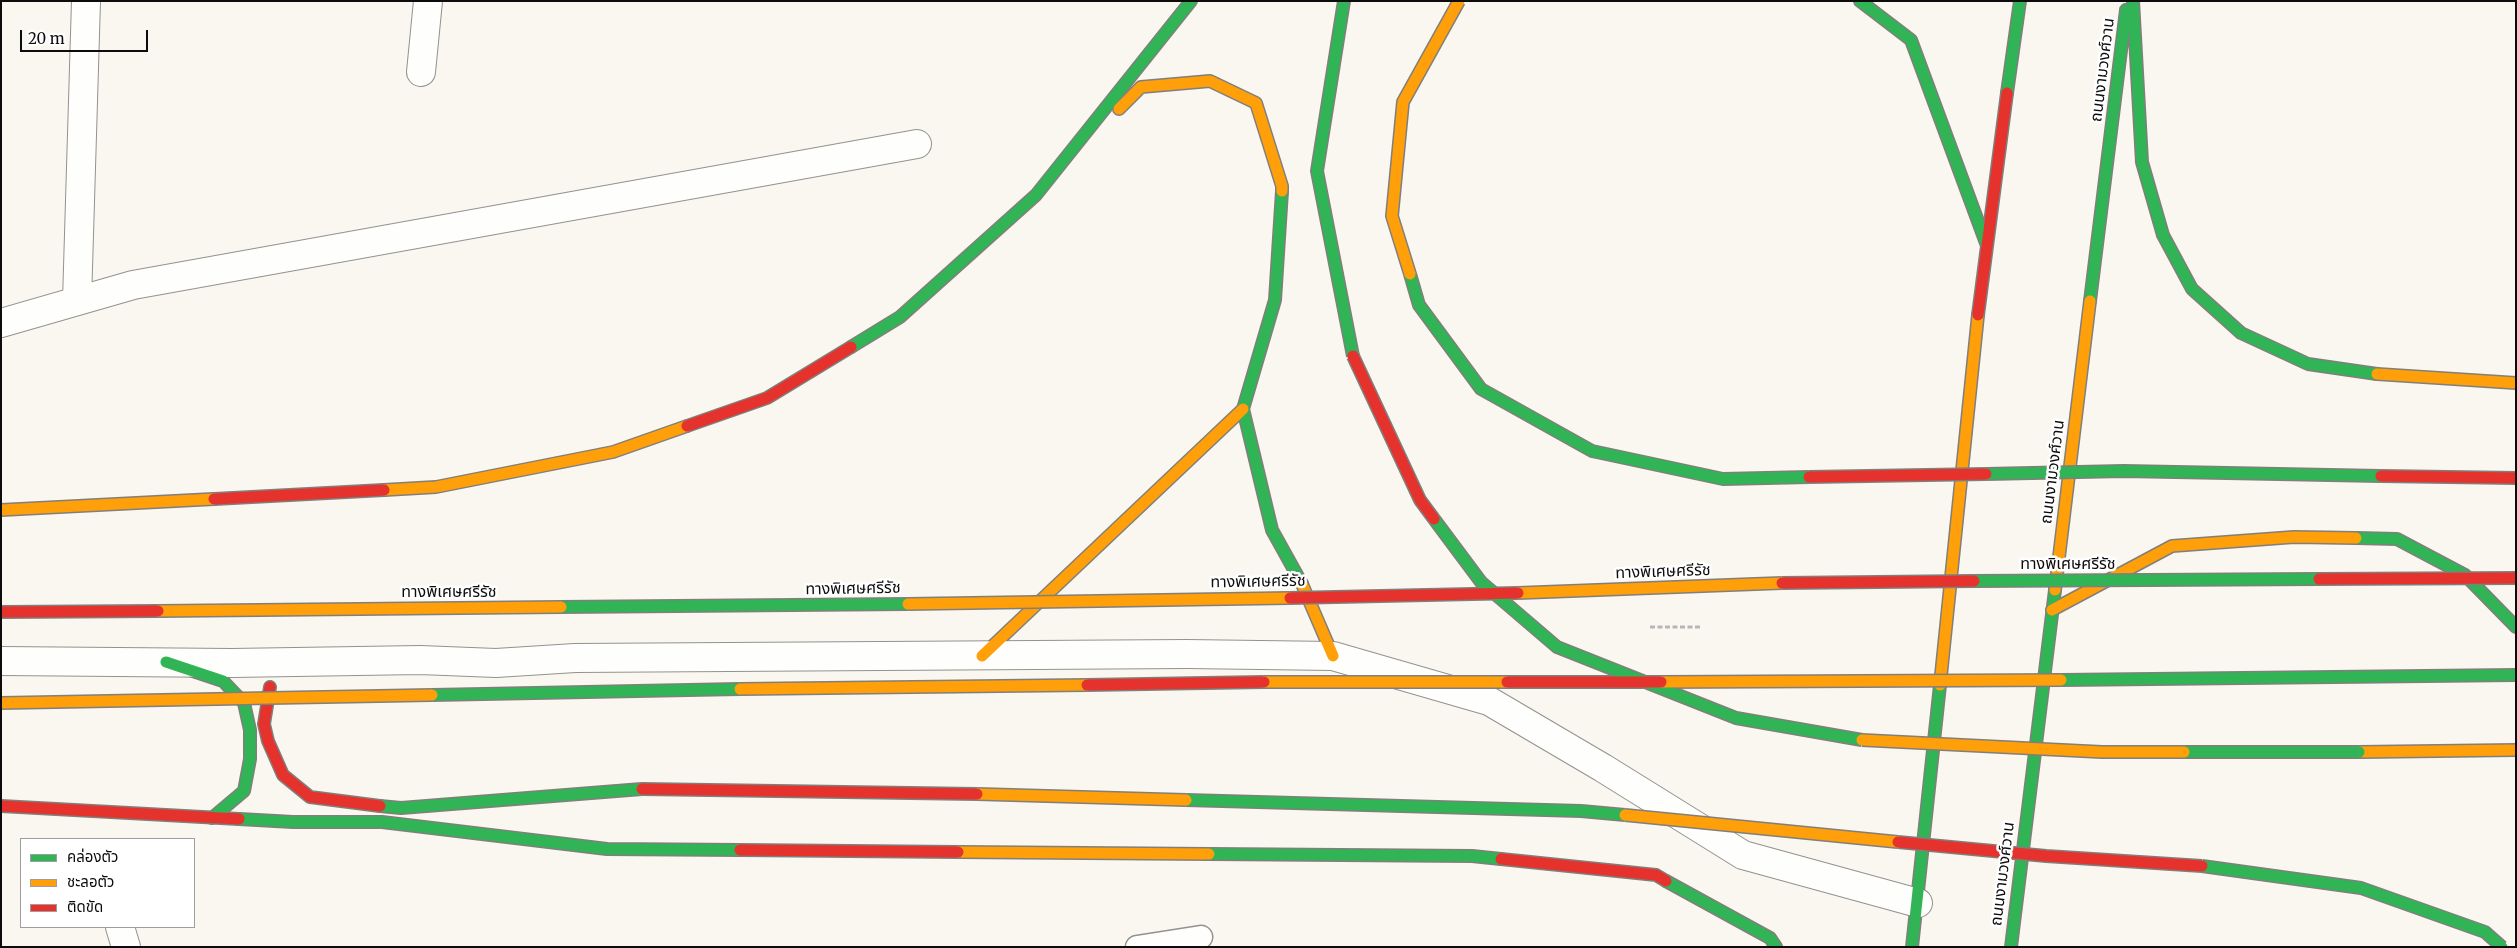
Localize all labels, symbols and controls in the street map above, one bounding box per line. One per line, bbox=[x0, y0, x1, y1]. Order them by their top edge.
street label: ถนนงามวงศ์วาน bbox=[2087, 17, 2119, 123]
scale bar bbox=[22, 20, 150, 52]
text: 20 m bbox=[28, 29, 65, 48]
street label: ถนนงามวงศ์วาน bbox=[2037, 419, 2069, 525]
street label: ทางพิเศษศรีรัช bbox=[2020, 554, 2116, 574]
street label: ทางพิเศษศรีรัช bbox=[1615, 561, 1711, 583]
street label: ทางพิเศษศรีรัช bbox=[1210, 572, 1306, 592]
street label: ทางพิเศษศรีรัช bbox=[805, 579, 901, 599]
street label: ทางพิเศษศรีรัช bbox=[401, 582, 497, 602]
street label: ถนนงามวงศ์วาน bbox=[1987, 821, 2019, 927]
legend bbox=[20, 838, 195, 928]
text: คล่องตัว bbox=[67, 847, 118, 866]
text: ชะลอตัว bbox=[67, 872, 114, 891]
text: ติดขัด bbox=[67, 897, 103, 916]

